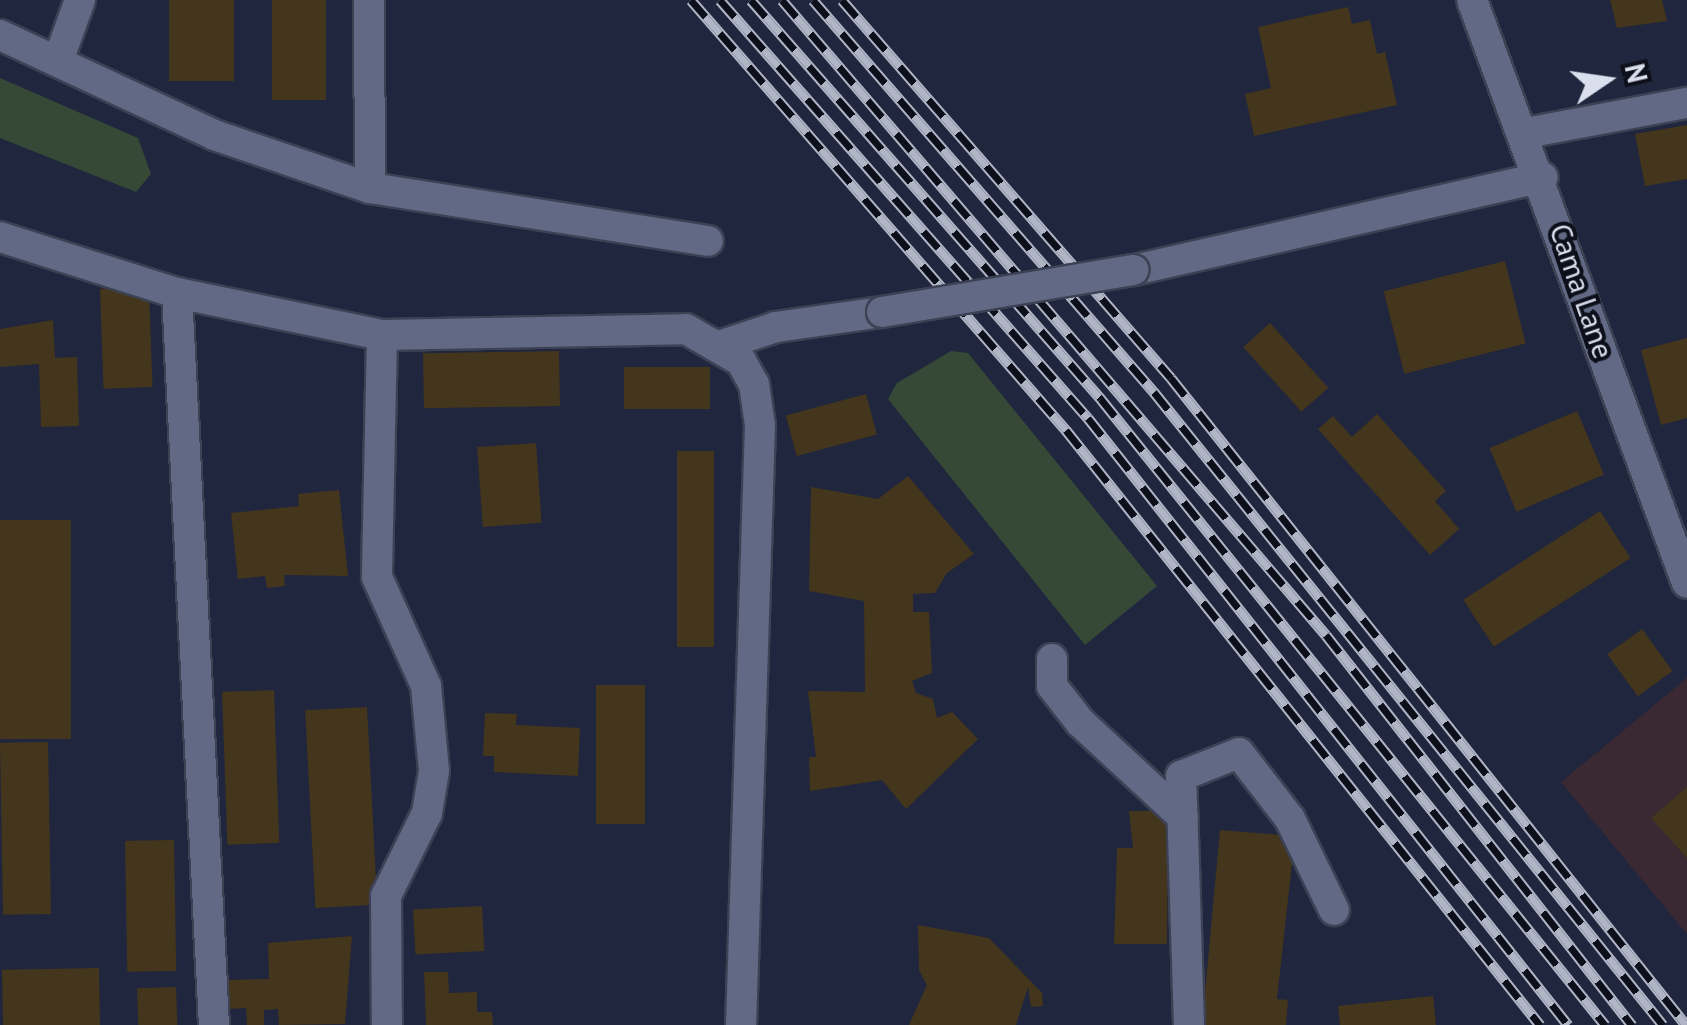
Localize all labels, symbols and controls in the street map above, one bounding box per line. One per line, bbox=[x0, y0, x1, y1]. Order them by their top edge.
north arrow bbox=[1557, 30, 1657, 130]
text: N bbox=[1617, 60, 1657, 86]
street label: Cama Lane bbox=[1542, 219, 1622, 363]

